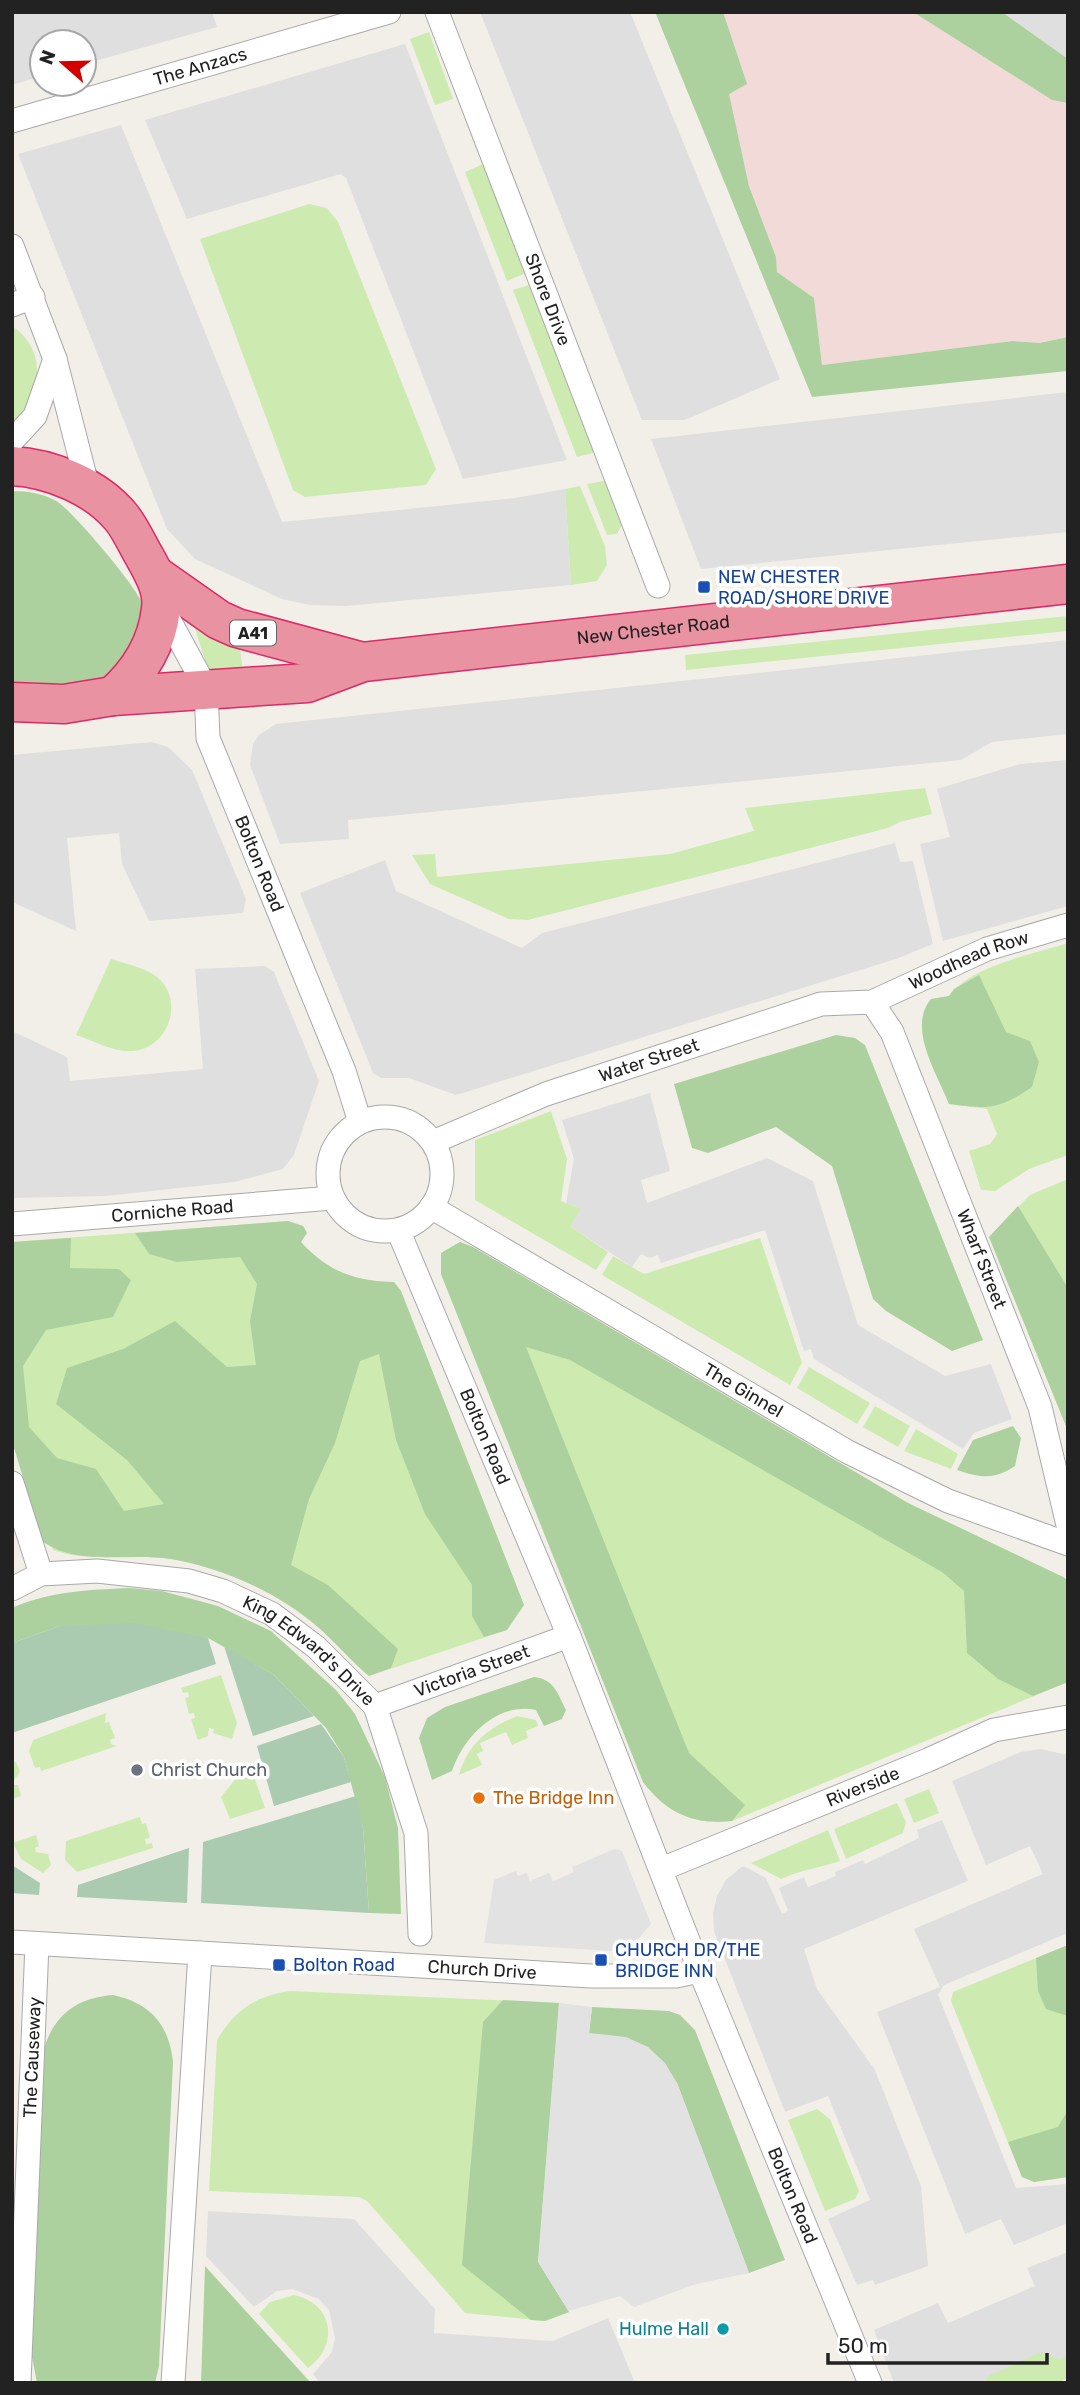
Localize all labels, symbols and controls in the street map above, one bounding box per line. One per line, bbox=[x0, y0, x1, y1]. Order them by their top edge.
north arrow bbox=[28, 28, 98, 98]
street label: The Anzacs bbox=[151, 43, 250, 90]
text: N bbox=[34, 47, 61, 68]
street label: Shore Drive bbox=[520, 250, 575, 349]
place label: NEW CHESTER ROAD/SHORE DRIVE bbox=[718, 566, 889, 609]
marker: NEW CHESTER ROAD/SHORE DRIVE bbox=[696, 579, 712, 595]
street label: New Chester Road bbox=[576, 610, 731, 649]
road number: A41 bbox=[230, 620, 276, 646]
street label: Bolton Road bbox=[230, 812, 289, 915]
street label: Woodhead Row bbox=[905, 926, 1031, 994]
street label: Water Street bbox=[596, 1034, 702, 1087]
street label: Corniche Road bbox=[110, 1195, 234, 1227]
street label: Wharf Street bbox=[952, 1206, 1011, 1312]
street label: The Ginnel bbox=[699, 1358, 787, 1422]
street label: Bolton Road bbox=[455, 1385, 515, 1488]
street label: King Edward's Drive bbox=[239, 1591, 379, 1710]
street label: Victoria Street bbox=[411, 1640, 533, 1702]
place label: Christ Church bbox=[151, 1759, 267, 1781]
marker: Christ Church bbox=[129, 1762, 145, 1778]
street label: Riverside bbox=[823, 1762, 903, 1812]
place label: The Bridge Inn bbox=[493, 1787, 614, 1809]
marker: The Bridge Inn bbox=[471, 1790, 487, 1806]
place label: CHURCH DR/THE BRIDGE INN bbox=[615, 1939, 761, 1982]
marker: CHURCH DR/THE BRIDGE INN bbox=[593, 1952, 609, 1968]
place label: Bolton Road bbox=[293, 1954, 395, 1976]
street label: Church Drive bbox=[427, 1955, 537, 1984]
marker: Bolton Road bbox=[271, 1957, 287, 1973]
street label: The Causeway bbox=[19, 1996, 46, 2118]
street label: Bolton Road bbox=[763, 2144, 822, 2247]
place label: Hulme Hall bbox=[619, 2318, 709, 2340]
marker: Hulme Hall bbox=[715, 2321, 731, 2337]
scale bar bbox=[828, 2322, 1047, 2366]
text: 50 m bbox=[838, 2333, 888, 2358]

